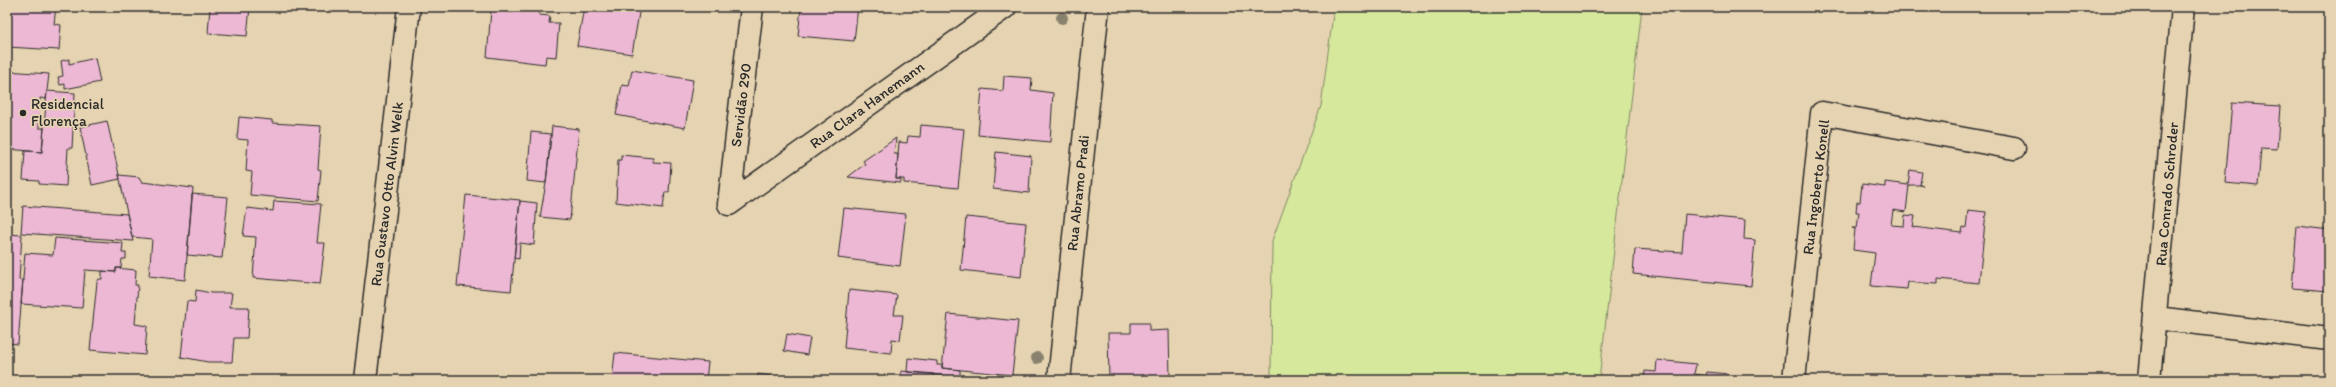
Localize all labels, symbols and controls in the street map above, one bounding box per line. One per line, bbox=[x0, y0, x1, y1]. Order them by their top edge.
street label: Rua Clara Hanemann bbox=[806, 57, 928, 153]
street label: Servidão 290 bbox=[727, 62, 755, 148]
place label: Residencial Florença bbox=[31, 95, 105, 130]
street label: Rua Gustavo Otto Alvin Welk bbox=[367, 100, 407, 287]
marker: Residencial Florença bbox=[18, 108, 28, 118]
street label: Rua Ingoberto Konell bbox=[1799, 117, 1833, 256]
street label: Rua Conrado Schroder bbox=[2152, 121, 2182, 267]
street label: Rua Abramo Pradi bbox=[1063, 134, 1093, 252]

